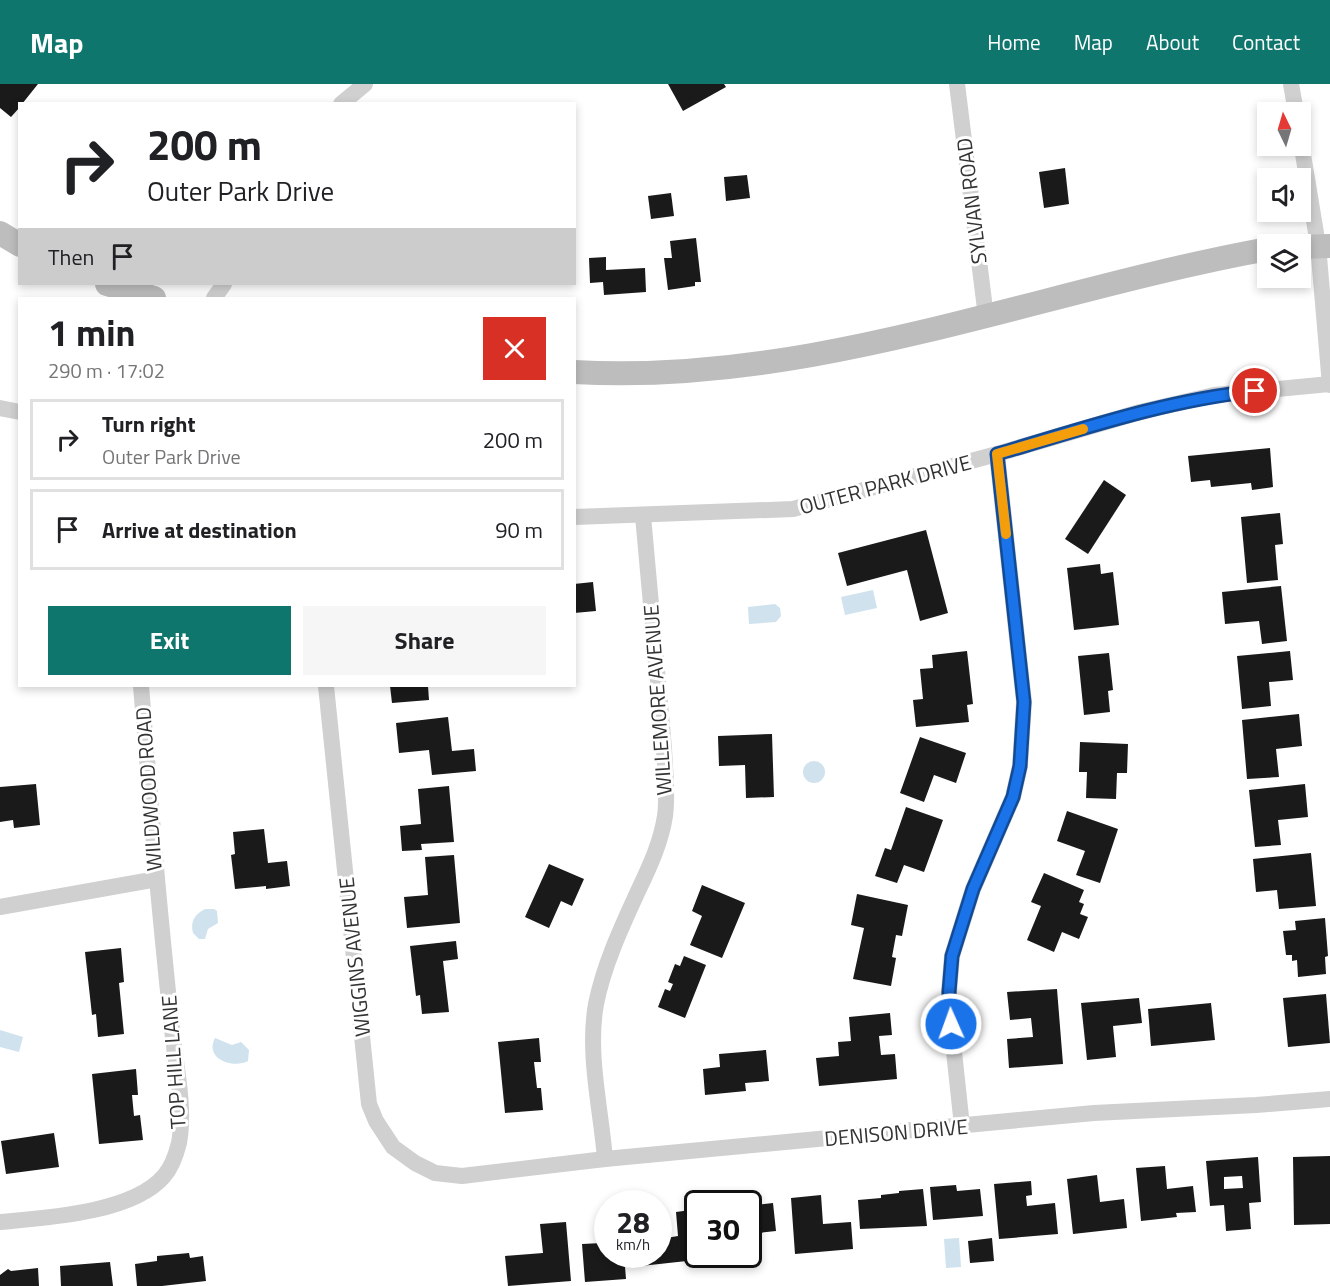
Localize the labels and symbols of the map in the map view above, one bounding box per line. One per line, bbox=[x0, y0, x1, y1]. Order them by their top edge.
north arrow bbox=[1257, 102, 1311, 156]
street label: SYLVAN ROAD bbox=[947, 136, 995, 266]
pin bbox=[1229, 365, 1280, 416]
street label: OUTER PARK DRIVE bbox=[795, 446, 975, 522]
street label: WILLEMORE AVENUE bbox=[634, 603, 680, 797]
street label: WILDWOOD ROAD bbox=[126, 706, 170, 872]
street label: WIGGINS AVENUE bbox=[330, 876, 378, 1038]
position arrow bbox=[919, 992, 983, 1056]
street label: TOP HILL LANE bbox=[152, 994, 194, 1130]
street label: DENISON DRIVE bbox=[823, 1110, 969, 1154]
speed limit sign: 30 bbox=[684, 1190, 762, 1268]

